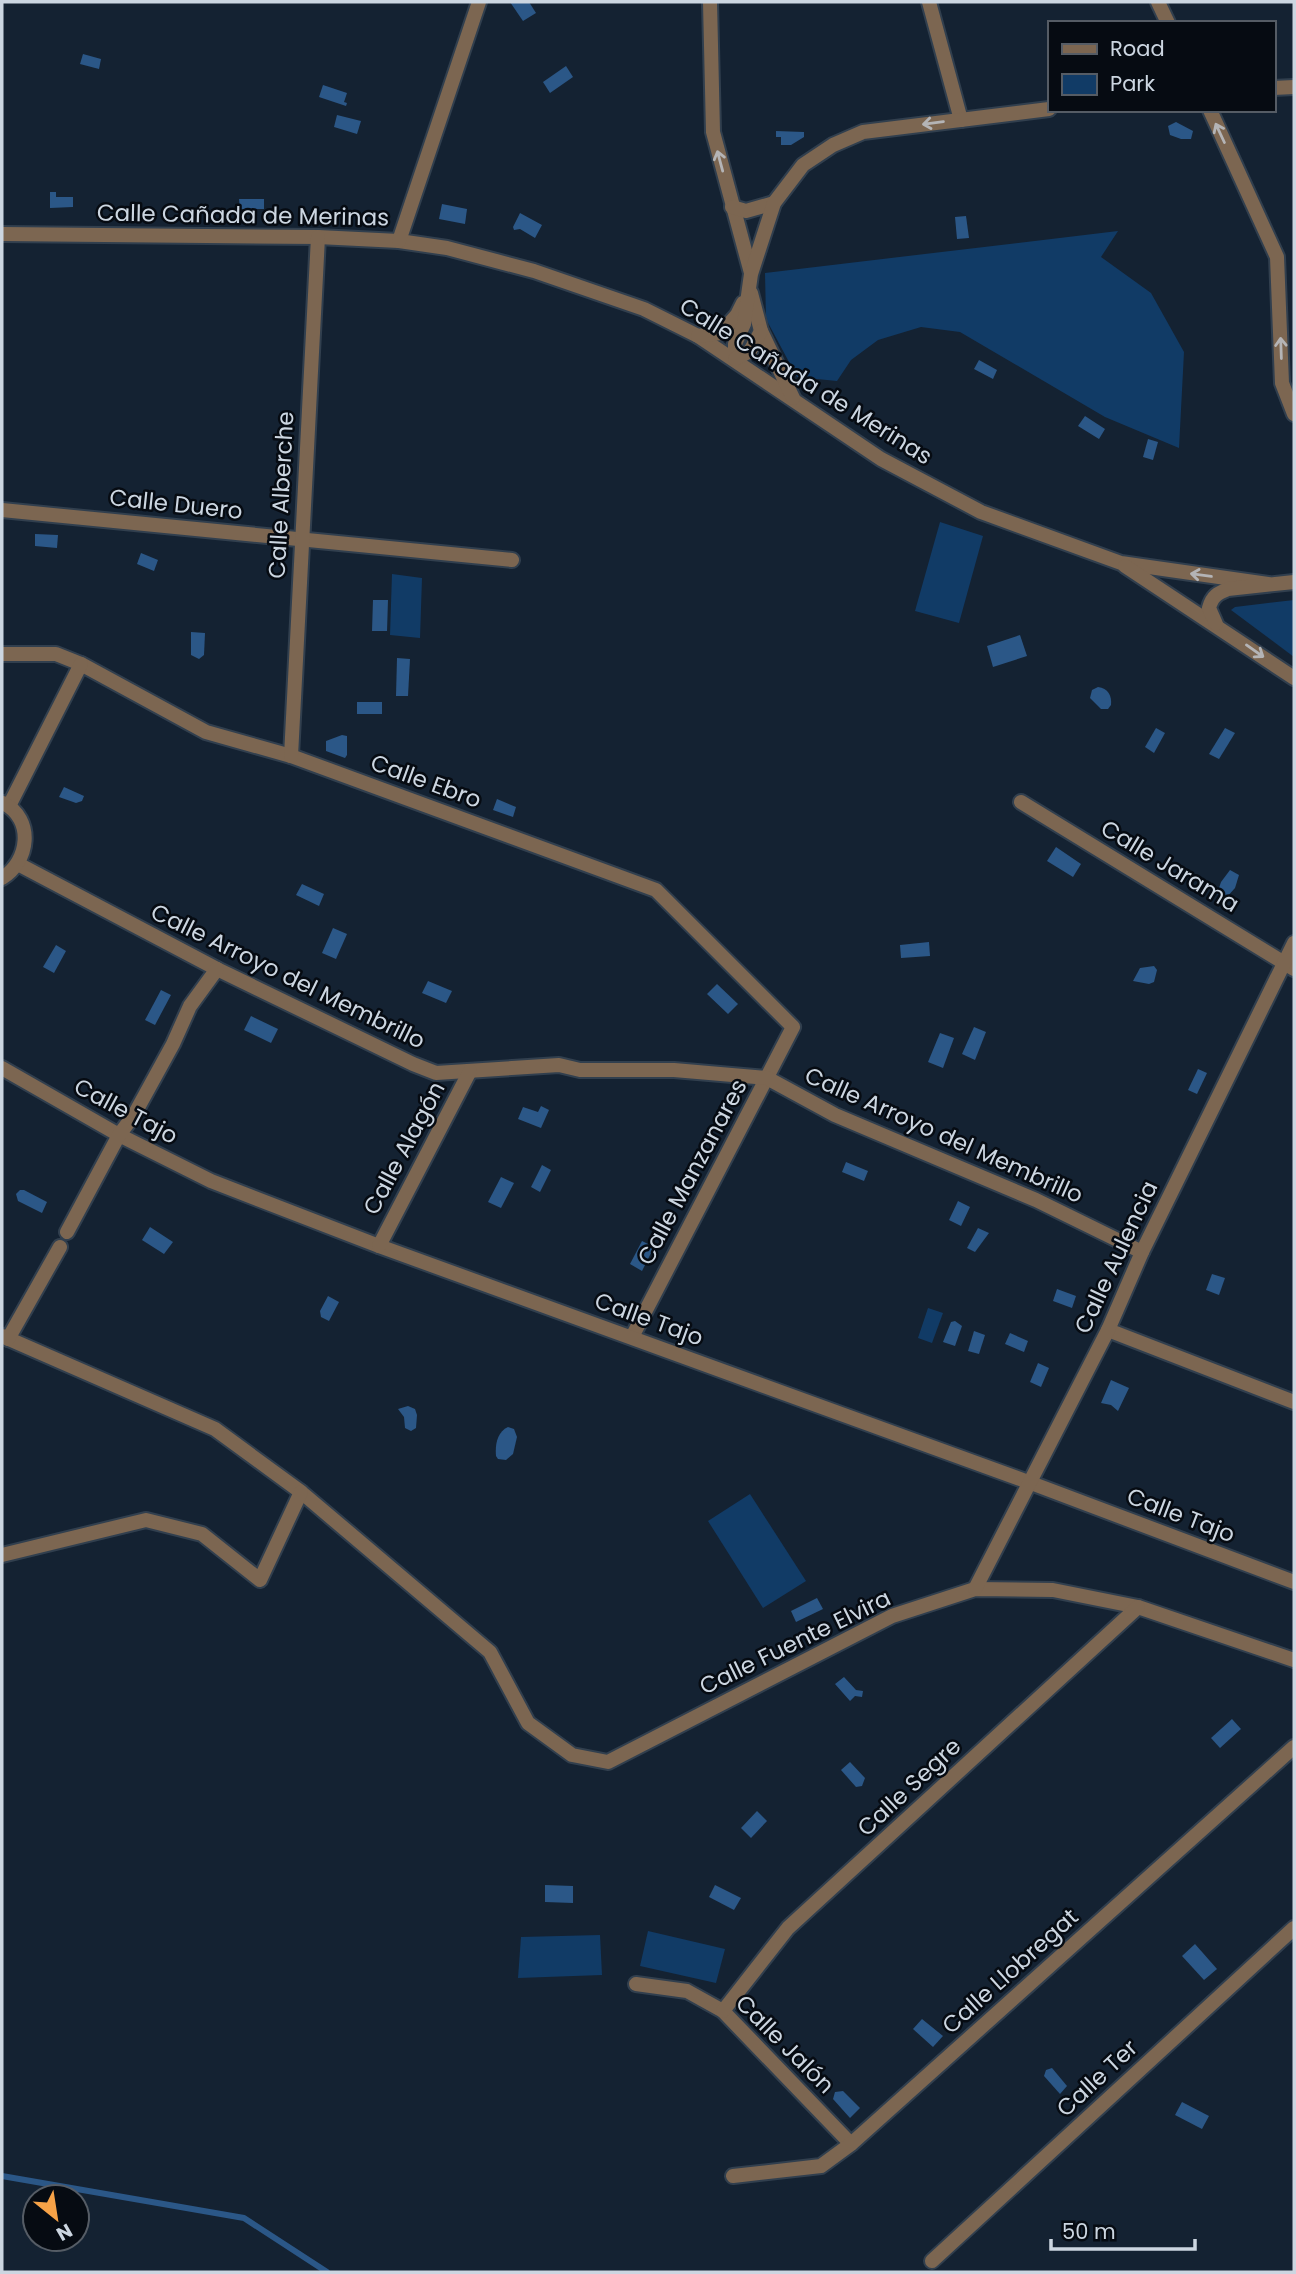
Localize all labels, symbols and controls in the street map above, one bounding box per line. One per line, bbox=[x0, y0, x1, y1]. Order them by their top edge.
legend bbox=[1048, 21, 1275, 112]
text: Road bbox=[1110, 34, 1165, 63]
text: Park bbox=[1110, 69, 1155, 98]
one-way arrow bbox=[922, 117, 945, 130]
one-way arrow bbox=[1213, 123, 1226, 144]
one-way arrow bbox=[713, 150, 726, 173]
street label: Calle Cañada de Merinas bbox=[97, 196, 389, 234]
street label: Calle Cañada de Merinas bbox=[674, 290, 938, 472]
one-way arrow bbox=[1274, 337, 1287, 360]
street label: Calle Alberche bbox=[261, 411, 301, 579]
street label: Calle Duero bbox=[108, 481, 244, 527]
one-way arrow bbox=[1190, 568, 1213, 581]
one-way arrow bbox=[1245, 644, 1264, 658]
street label: Calle Ebro bbox=[366, 746, 486, 816]
street label: Calle Jarama bbox=[1095, 812, 1245, 920]
street label: Calle Arroyo del Membrillo bbox=[146, 896, 430, 1056]
street label: Calle Arroyo del Membrillo bbox=[800, 1059, 1088, 1211]
street label: Calle Tajo bbox=[68, 1070, 184, 1152]
street label: Calle Manzanares bbox=[629, 1073, 755, 1271]
street label: Calle Alagón bbox=[355, 1076, 453, 1220]
street label: Calle Aulencia bbox=[1067, 1175, 1165, 1339]
street label: Calle Tajo bbox=[590, 1285, 708, 1353]
street label: Calle Tajo bbox=[1122, 1480, 1240, 1550]
street label: Calle Fuente Elvira bbox=[694, 1582, 896, 1702]
street label: Calle Segre bbox=[850, 1731, 968, 1843]
street label: Calle Llobregat bbox=[935, 1901, 1085, 2041]
street label: Calle Jalón bbox=[728, 1987, 842, 2101]
street label: Calle Ter bbox=[1049, 2032, 1145, 2124]
north arrow bbox=[21, 2183, 91, 2253]
scale bar bbox=[1051, 2208, 1194, 2252]
text: N bbox=[51, 2217, 77, 2248]
text: 50 m bbox=[1062, 2217, 1116, 2246]

